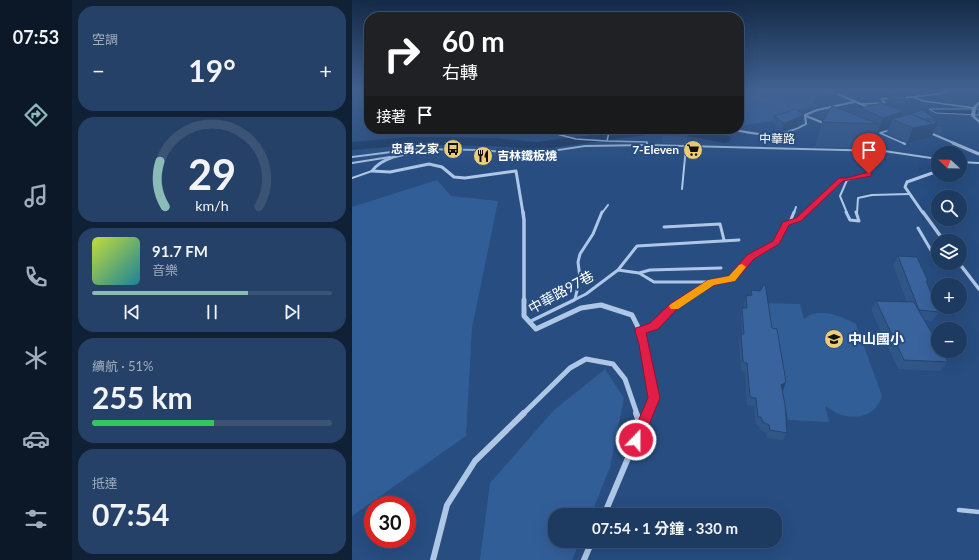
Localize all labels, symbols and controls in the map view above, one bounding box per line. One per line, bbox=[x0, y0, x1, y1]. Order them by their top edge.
text: 60 m bbox=[442, 24, 505, 58]
text: 07:53 bbox=[13, 26, 59, 48]
icon: right bbox=[376, 28, 428, 80]
text: 空調 bbox=[92, 31, 118, 47]
text: 19° bbox=[188, 52, 236, 88]
text: − bbox=[92, 57, 105, 84]
text: + bbox=[319, 57, 332, 84]
text: 右轉 bbox=[442, 61, 478, 83]
icon: directions bbox=[22, 101, 50, 129]
icon: arrive bbox=[414, 104, 436, 126]
text: 接著 bbox=[376, 107, 406, 125]
street label: 中華路 bbox=[759, 131, 795, 146]
pin bbox=[852, 133, 886, 174]
bus stop icon: 忠勇之家 bbox=[442, 138, 464, 160]
supermarket icon: 7-Eleven bbox=[682, 139, 704, 161]
icon: arrive bbox=[858, 139, 880, 161]
place label: 忠勇之家 bbox=[391, 141, 439, 156]
place label: 7-Eleven bbox=[632, 142, 679, 157]
restaurant icon: 吉林鐵板燒 bbox=[472, 145, 494, 167]
north arrow bbox=[931, 146, 967, 182]
map controls bbox=[931, 146, 967, 358]
place label: 吉林鐵板燒 bbox=[497, 148, 557, 163]
text: 29 bbox=[188, 149, 236, 199]
icon: music bbox=[22, 182, 50, 210]
button: search bbox=[931, 190, 967, 226]
text: km/h bbox=[195, 197, 229, 214]
button: layers bbox=[931, 234, 967, 270]
text: 91.7 FM bbox=[152, 242, 208, 260]
text: 音樂 bbox=[152, 262, 178, 278]
icon: phone bbox=[22, 263, 50, 291]
street label: 中華路97巷 bbox=[525, 267, 596, 317]
button: + bbox=[931, 278, 967, 314]
icon: previous bbox=[121, 301, 143, 323]
icon: pause bbox=[201, 301, 223, 323]
icon: next bbox=[281, 301, 303, 323]
button: − bbox=[931, 322, 967, 358]
school or university icon: 中山國小 bbox=[823, 328, 845, 350]
place label: 中山國小 bbox=[848, 330, 904, 347]
icon: climate bbox=[22, 344, 50, 372]
text: 續航 · 51% bbox=[92, 358, 154, 374]
text: 255 km bbox=[92, 379, 193, 415]
position arrow bbox=[615, 419, 657, 461]
icon: car bbox=[22, 425, 50, 453]
text: 抵達 bbox=[92, 475, 118, 491]
text: 07:54 bbox=[92, 496, 169, 532]
speed limit sign: 30 bbox=[364, 496, 416, 548]
icon: filters bbox=[22, 505, 50, 533]
text: 07:54 · 1 分鐘 · 330 m bbox=[592, 519, 738, 537]

